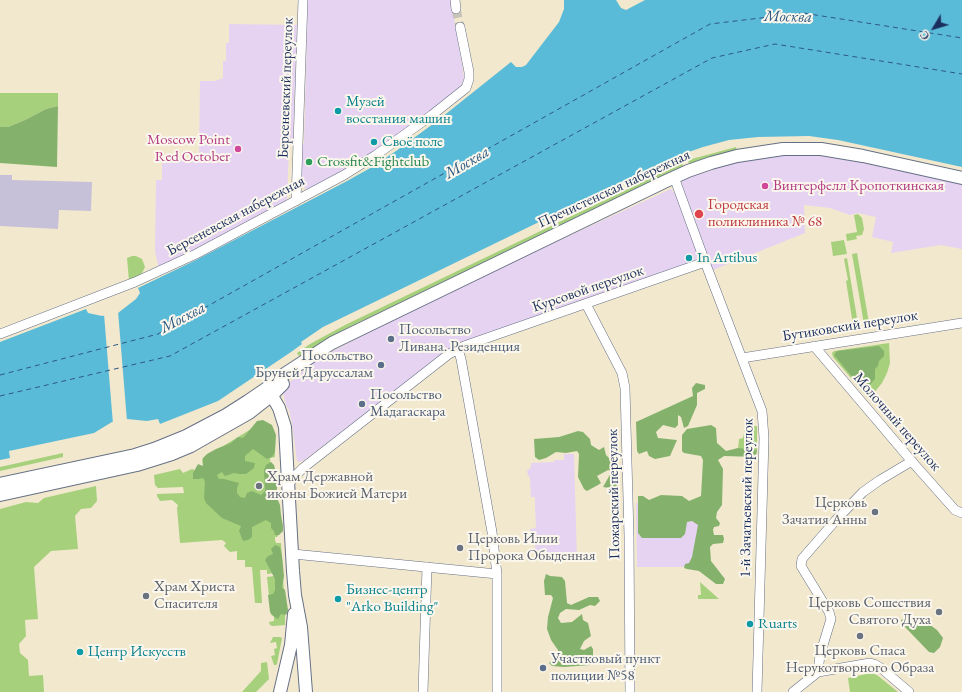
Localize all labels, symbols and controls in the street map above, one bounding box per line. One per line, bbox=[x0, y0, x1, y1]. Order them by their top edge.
water label: Москва bbox=[764, 7, 812, 27]
north arrow bbox=[914, 8, 954, 48]
street label: Берсеневский переулок bbox=[275, 17, 297, 159]
text: С bbox=[917, 28, 932, 43]
place label: Музей восстания машин bbox=[346, 93, 451, 128]
marker: Музей восстания машин bbox=[333, 106, 343, 116]
place label: Moscow Point Red October bbox=[147, 131, 230, 166]
place label: Своё поле bbox=[382, 133, 443, 151]
marker: Своё поле bbox=[369, 137, 379, 147]
water label: Москва bbox=[441, 143, 493, 183]
marker: Moscow Point Red October bbox=[233, 144, 243, 154]
street label: Пречистенская набережная bbox=[535, 146, 693, 232]
place label: Crossfit&Fightclub bbox=[317, 153, 429, 171]
marker: Crossfit&Fightclub bbox=[304, 157, 314, 167]
street label: Берсеневская набережная bbox=[164, 172, 308, 260]
place label: Винтерфелл Кропоткинская bbox=[773, 177, 944, 195]
marker: Винтерфелл Кропоткинская bbox=[760, 181, 770, 191]
place label: Городская поликлиника № 68 bbox=[708, 196, 822, 231]
marker: Городская поликлиника № 68 bbox=[693, 208, 705, 220]
place label: In Artibus bbox=[697, 249, 757, 267]
marker: In Artibus bbox=[684, 253, 694, 263]
street label: Курсовой переулок bbox=[530, 262, 646, 316]
water label: Москва bbox=[157, 298, 209, 338]
street label: Бутиковский переулок bbox=[781, 306, 919, 346]
place label: Посольство Ливана. Резиденция bbox=[399, 321, 520, 356]
marker: Посольство Ливана. Резиденция bbox=[386, 334, 396, 344]
place label: Посольство Бруней Даруссалам bbox=[255, 347, 373, 382]
marker: Посольство Бруней Даруссалам bbox=[376, 360, 386, 370]
street label: Молочный переулок bbox=[849, 369, 945, 475]
place label: Посольство Мадагаскара bbox=[370, 386, 446, 421]
marker: Посольство Мадагаскара bbox=[357, 399, 367, 409]
street label: 1-й Зачатьевский переулок bbox=[737, 418, 757, 578]
street label: Пожарский переулок bbox=[604, 429, 624, 559]
place label: Храм Державной иконы Божией Матери bbox=[267, 468, 407, 503]
marker: Храм Державной иконы Божией Матери bbox=[254, 481, 264, 491]
place label: Церковь Зачатия Анны bbox=[782, 494, 867, 529]
marker: Церковь Зачатия Анны bbox=[870, 507, 880, 517]
place label: Церковь Илии Пророка Обыденная bbox=[468, 530, 595, 565]
marker: Церковь Илии Пророка Обыденная bbox=[455, 543, 465, 553]
place label: Храм Христа Спасителя bbox=[154, 578, 235, 613]
place label: Бизнес-центр "Arko Building" bbox=[346, 581, 438, 616]
marker: Храм Христа Спасителя bbox=[141, 591, 151, 601]
marker: Бизнес-центр "Arko Building" bbox=[333, 594, 343, 604]
place label: Церковь Сошествия Святого Духа bbox=[809, 594, 931, 629]
marker: Церковь Сошествия Святого Духа bbox=[934, 607, 944, 617]
place label: Ruarts bbox=[758, 615, 797, 633]
marker: Ruarts bbox=[745, 619, 755, 629]
marker: Церковь Спаса Нерукотворного Образа bbox=[855, 631, 865, 641]
place label: Церковь Спаса Нерукотворного Образа bbox=[786, 642, 934, 677]
place label: Центр Искусств bbox=[88, 643, 186, 661]
marker: Центр Искусств bbox=[75, 647, 85, 657]
place label: Участковый пункт полиции №58 bbox=[551, 650, 660, 685]
marker: Участковый пункт полиции №58 bbox=[538, 663, 548, 673]

